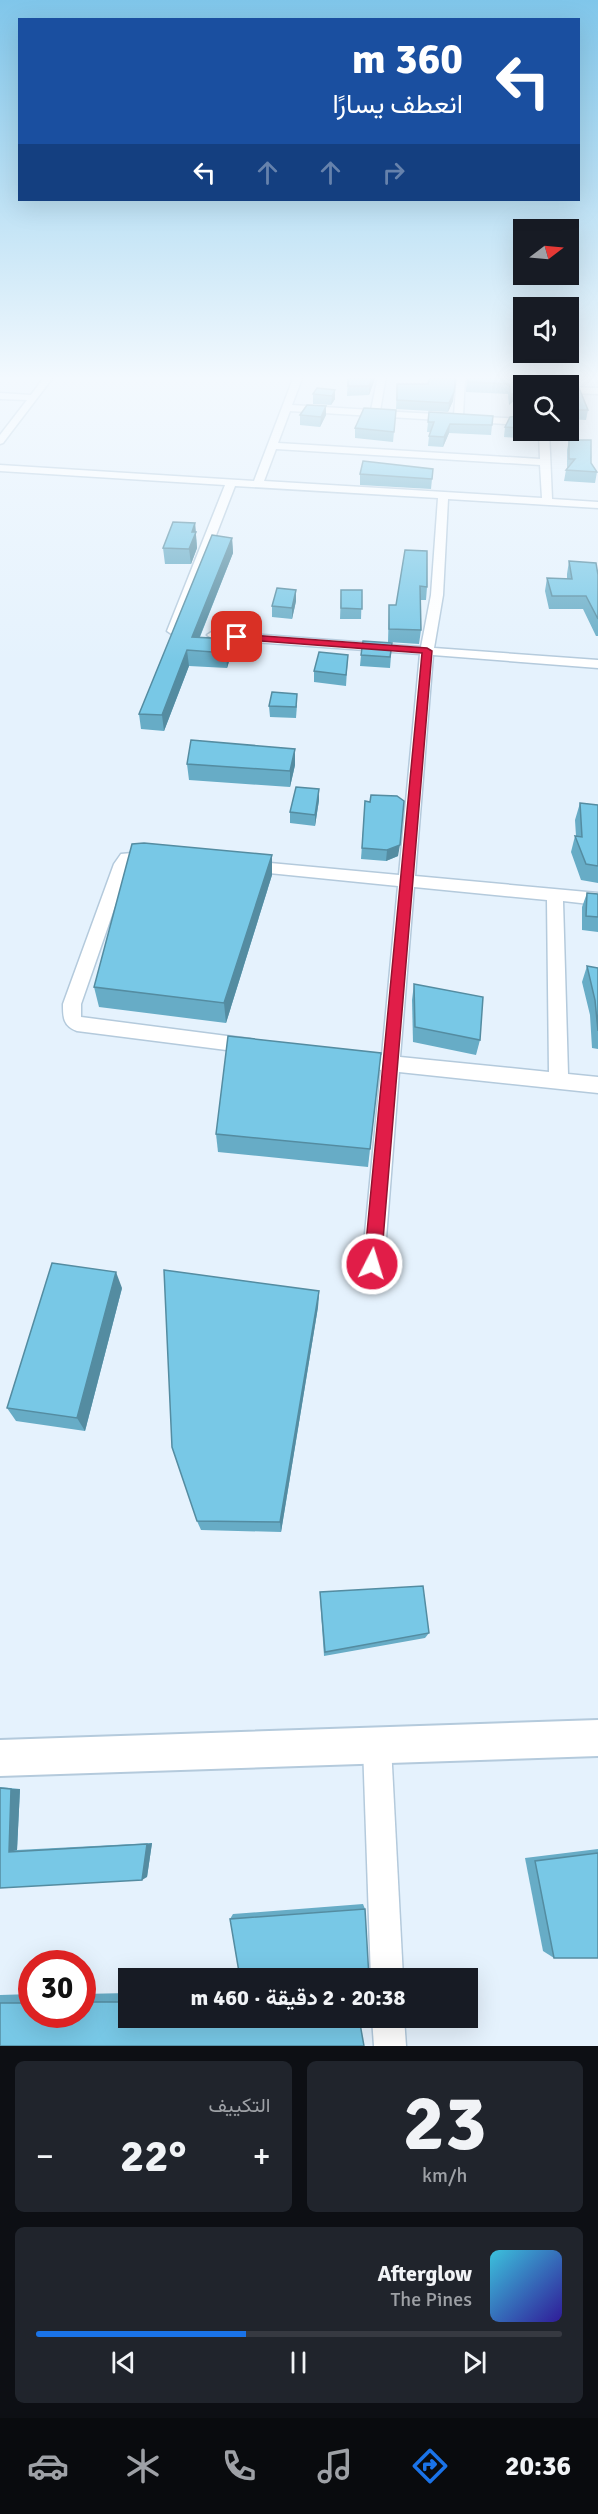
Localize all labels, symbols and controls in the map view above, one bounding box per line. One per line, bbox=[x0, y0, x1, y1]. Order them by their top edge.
text: 360 m bbox=[352, 34, 463, 85]
icon: left bbox=[484, 42, 562, 120]
text: انعطف يسارًا bbox=[332, 88, 463, 121]
icon: left bbox=[188, 156, 221, 189]
icon: ahead bbox=[251, 156, 284, 189]
icon: ahead bbox=[314, 156, 347, 189]
icon: right bbox=[377, 156, 410, 189]
north arrow bbox=[513, 219, 579, 285]
map controls bbox=[513, 219, 579, 441]
button: sound bbox=[513, 297, 579, 363]
button: search bbox=[513, 375, 579, 441]
pin bbox=[211, 611, 262, 662]
icon: arrive bbox=[220, 620, 253, 653]
position arrow bbox=[340, 1232, 404, 1296]
speed limit sign: 30 bbox=[18, 1950, 96, 2028]
text: 20:38 · 2 دقيقة · 460 m bbox=[191, 1984, 405, 2011]
text: 23 bbox=[403, 2076, 487, 2172]
text: التكييف bbox=[208, 2093, 271, 2118]
text: 22° bbox=[120, 2129, 187, 2184]
text: − bbox=[36, 2136, 54, 2177]
text: + bbox=[253, 2136, 270, 2177]
text: km/h bbox=[422, 2163, 467, 2188]
text: Afterglow bbox=[377, 2260, 472, 2287]
text: The Pines bbox=[390, 2287, 472, 2312]
icon: previous bbox=[107, 2346, 140, 2379]
icon: pause bbox=[282, 2346, 315, 2379]
icon: next bbox=[458, 2346, 491, 2379]
icon: car bbox=[27, 2445, 69, 2487]
icon: climate bbox=[122, 2445, 164, 2487]
icon: phone bbox=[218, 2445, 260, 2487]
icon: music bbox=[314, 2445, 356, 2487]
icon: directions bbox=[409, 2445, 451, 2487]
text: 20:36 bbox=[505, 2450, 571, 2483]

